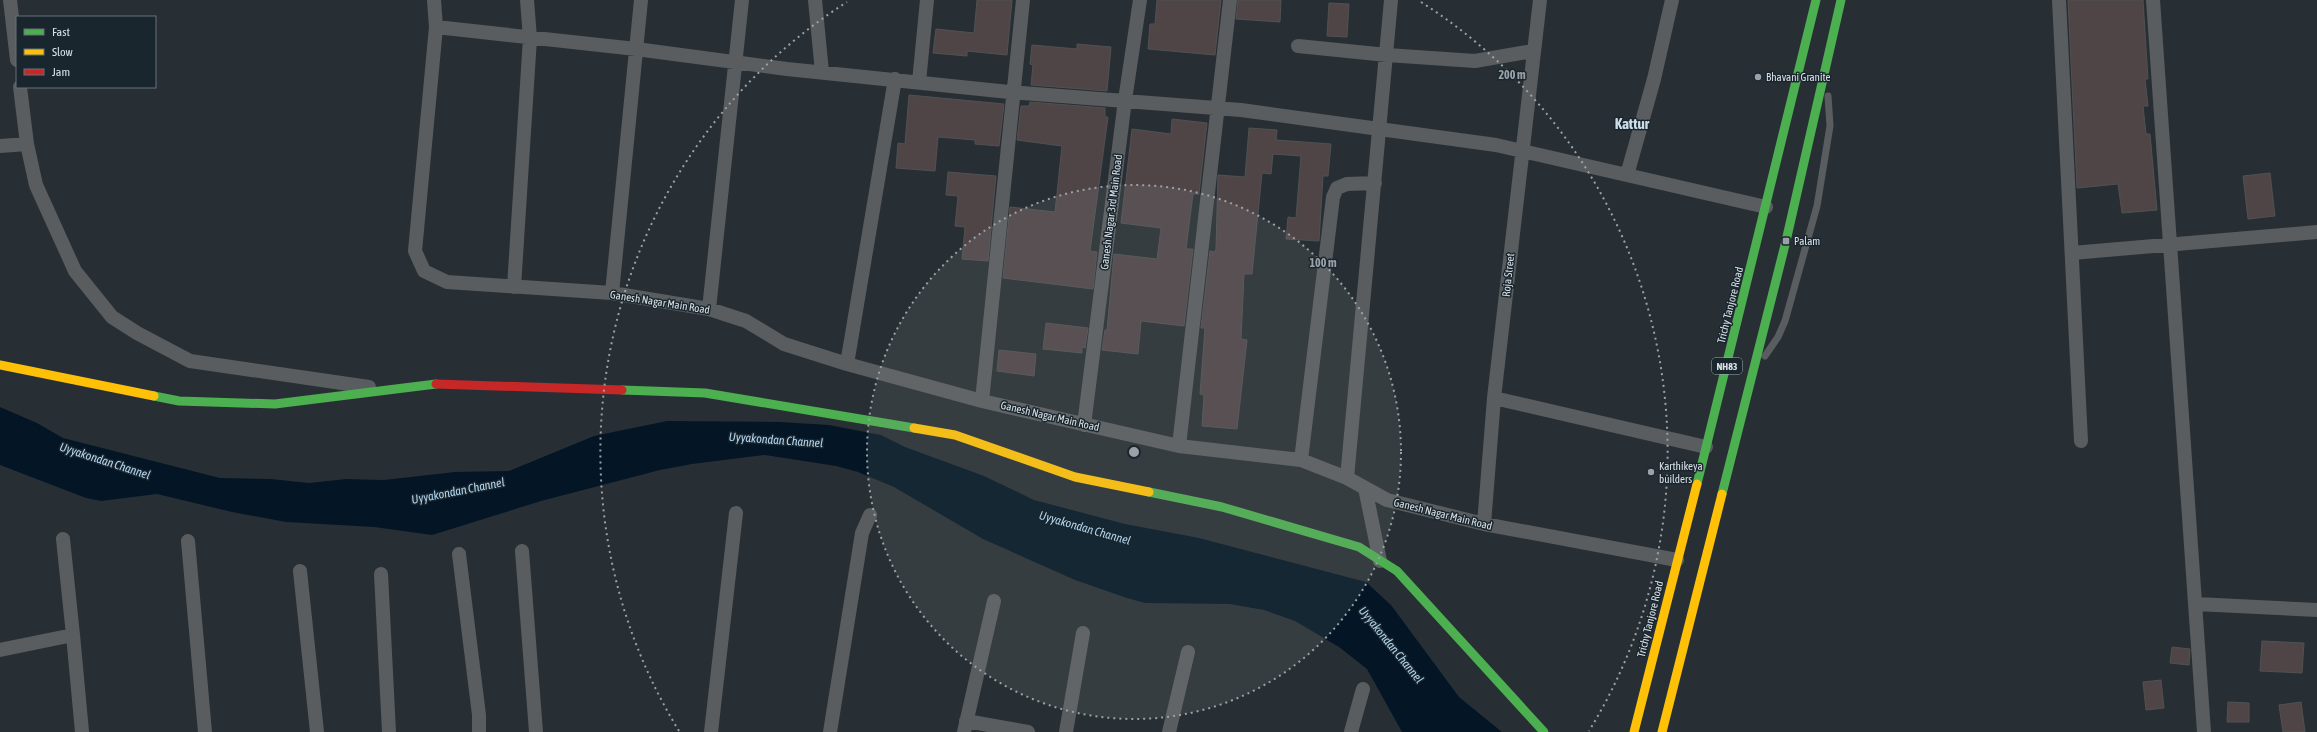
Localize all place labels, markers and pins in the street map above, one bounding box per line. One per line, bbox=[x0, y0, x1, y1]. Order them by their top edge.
place label: Bhavani Granite bbox=[1766, 71, 1830, 83]
marker: Bhavani Granite bbox=[1753, 72, 1763, 82]
place label: Palam bbox=[1794, 235, 1820, 247]
marker: Palam bbox=[1781, 236, 1791, 246]
centre of rings bbox=[1127, 445, 1141, 459]
place label: Karthikeya builders bbox=[1659, 460, 1703, 485]
marker: Karthikeya builders bbox=[1646, 467, 1656, 477]

